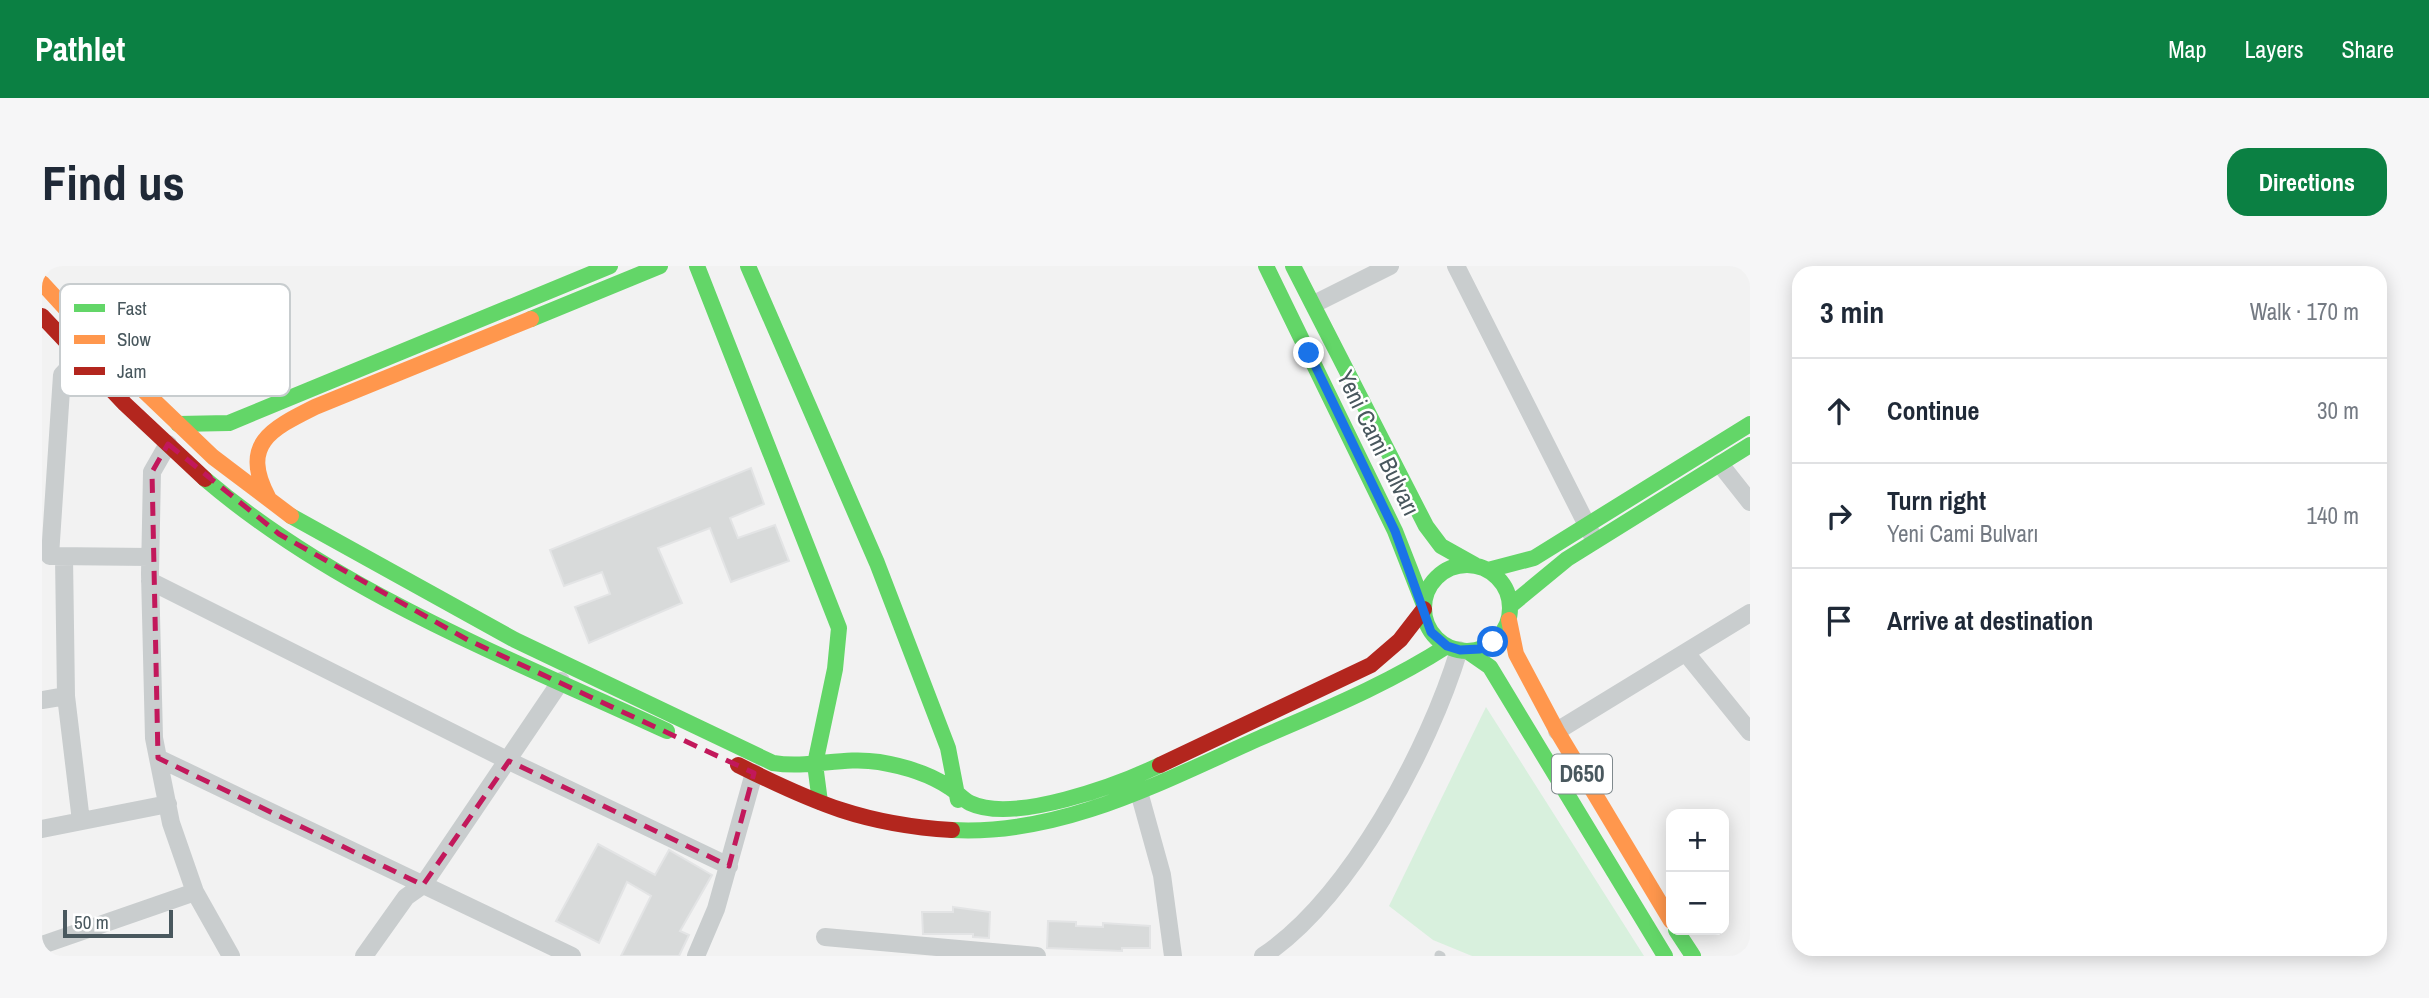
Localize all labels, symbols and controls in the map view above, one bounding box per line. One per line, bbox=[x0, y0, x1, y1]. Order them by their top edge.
text: Pathlet bbox=[35, 27, 125, 71]
text: Map bbox=[2168, 33, 2206, 65]
text: Layers bbox=[2244, 33, 2303, 65]
text: Share bbox=[2341, 33, 2394, 65]
button: Directions bbox=[2227, 148, 2387, 216]
text: Find us bbox=[42, 149, 185, 215]
legend bbox=[60, 284, 290, 396]
text: 3 min bbox=[1820, 292, 1884, 332]
text: Fast bbox=[117, 295, 147, 321]
text: Walk · 170 m bbox=[2250, 296, 2359, 327]
text: Slow bbox=[117, 326, 152, 352]
route end bbox=[1293, 337, 1324, 368]
text: Jam bbox=[117, 358, 146, 384]
street label: Yeni Cami Bulvarı bbox=[1330, 364, 1428, 521]
icon: ahead bbox=[1820, 392, 1858, 430]
text: Continue bbox=[1887, 393, 1979, 428]
text: 30 m bbox=[2317, 395, 2359, 426]
text: Turn right bbox=[1887, 483, 1986, 518]
icon: right bbox=[1820, 497, 1858, 535]
text: 140 m bbox=[2307, 500, 2359, 531]
text: Yeni Cami Bulvarı bbox=[1887, 518, 2039, 549]
icon: arrive bbox=[1820, 602, 1858, 640]
text: Arrive at destination bbox=[1887, 603, 2093, 638]
route start bbox=[1477, 626, 1508, 657]
road number: D650 bbox=[1552, 754, 1612, 794]
map controls bbox=[1666, 809, 1729, 935]
button: + bbox=[1666, 809, 1729, 872]
button: − bbox=[1666, 872, 1729, 935]
scale bar bbox=[63, 907, 173, 939]
text: 50 m bbox=[74, 909, 109, 935]

